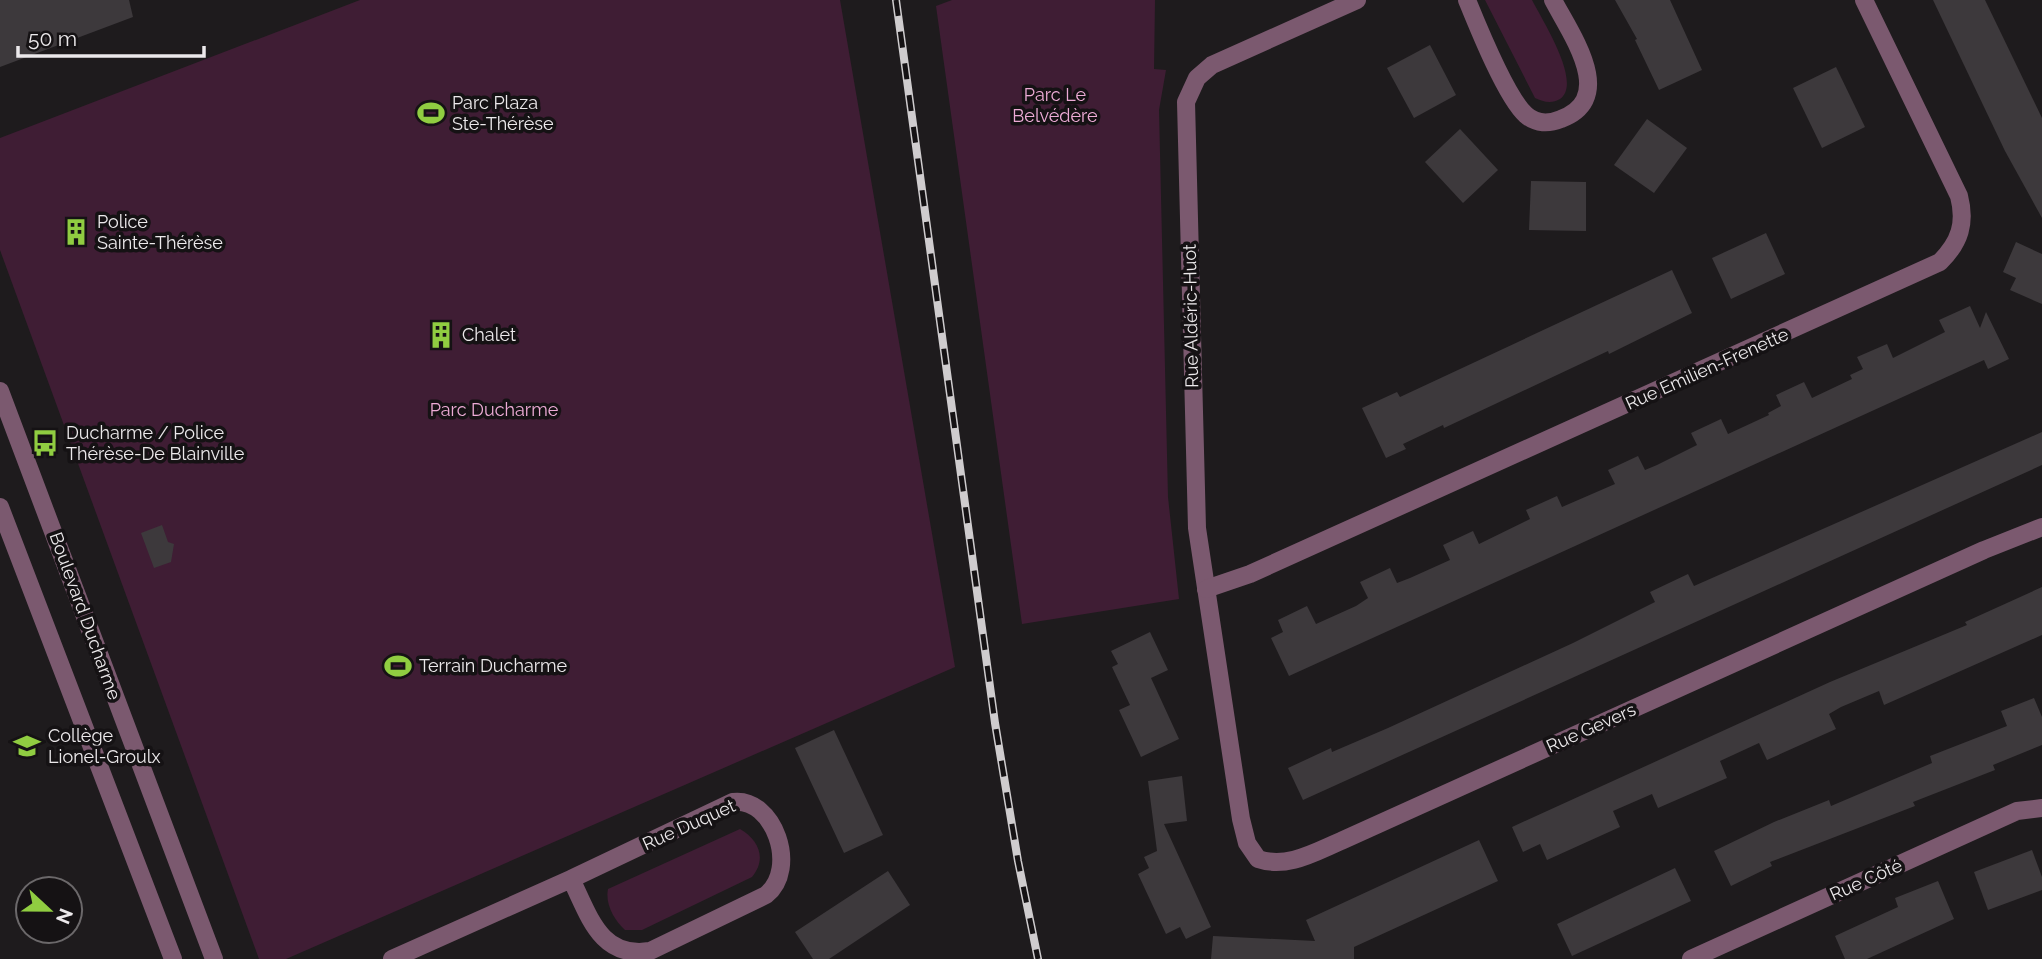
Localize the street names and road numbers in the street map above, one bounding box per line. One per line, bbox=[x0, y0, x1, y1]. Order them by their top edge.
street label: Rue Aldéric-Huot bbox=[1179, 244, 1202, 388]
street label: Rue Emilien-Frenette bbox=[1622, 323, 1792, 414]
street label: Boulevard Ducharme bbox=[45, 529, 126, 703]
street label: Rue Gevers bbox=[1543, 698, 1639, 757]
street label: Rue Duquet bbox=[639, 795, 738, 854]
street label: Rue Côté bbox=[1826, 854, 1906, 905]

